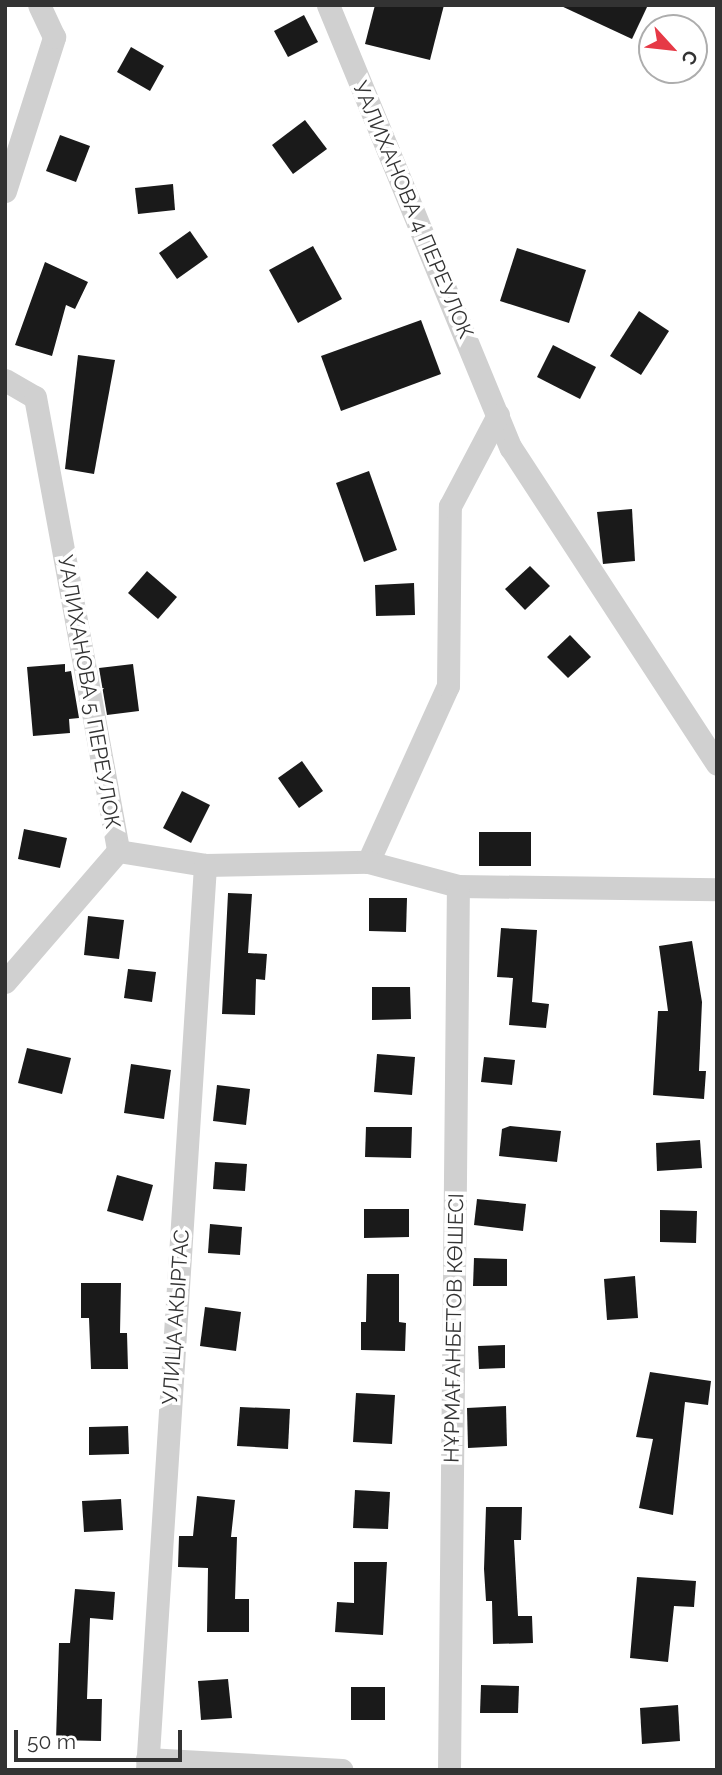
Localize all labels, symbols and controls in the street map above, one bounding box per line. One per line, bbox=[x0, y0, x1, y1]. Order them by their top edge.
north arrow bbox=[638, 14, 708, 84]
text: С bbox=[677, 47, 703, 68]
street label: УАЛИХАНОВА 4 ПЕРЕУЛОК bbox=[347, 77, 479, 343]
street label: УАЛИХАНОВА 5 ПЕРЕУЛОК bbox=[52, 553, 126, 831]
street label: НҰРМАҒАНБЕТОВ КӨШЕСІ bbox=[439, 1193, 469, 1463]
street label: УЛИЦА АКЫРТАС bbox=[157, 1228, 195, 1406]
scale bar bbox=[18, 1716, 186, 1760]
text: 50 m bbox=[27, 1729, 76, 1754]

